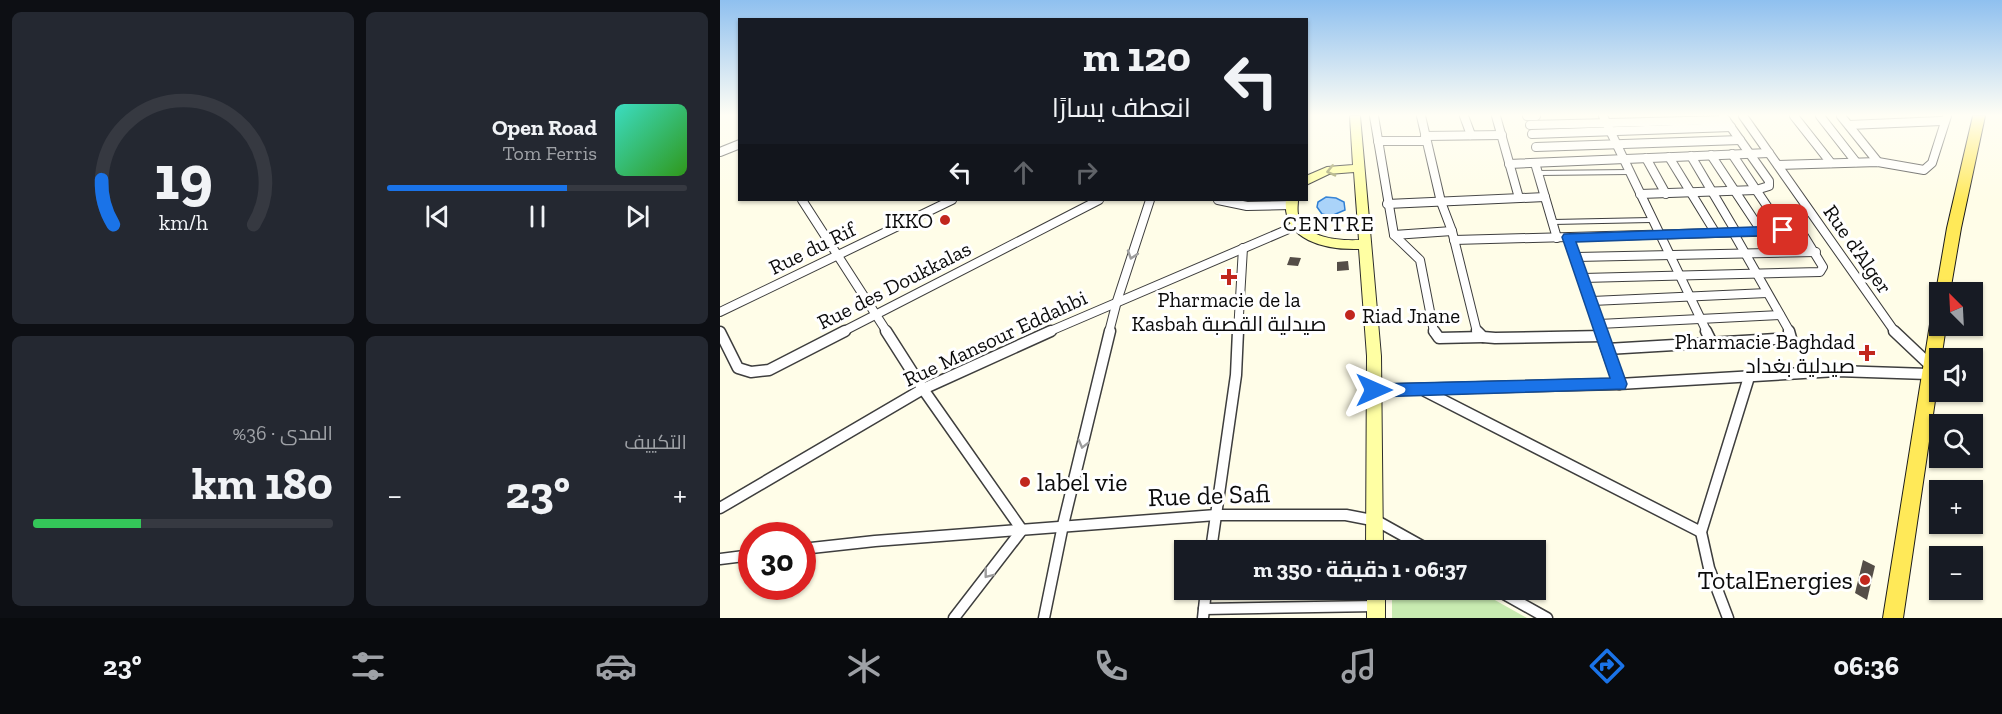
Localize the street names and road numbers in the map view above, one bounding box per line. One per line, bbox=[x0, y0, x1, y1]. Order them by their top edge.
street label: Rue d'Alger bbox=[1818, 200, 1898, 298]
street label: Rue du Rif bbox=[765, 216, 860, 280]
street label: Rue des Doukkalas bbox=[813, 235, 975, 335]
street label: Rue Mansour Eddahbi bbox=[899, 285, 1091, 391]
street label: Rue de Safi bbox=[1147, 477, 1271, 513]

